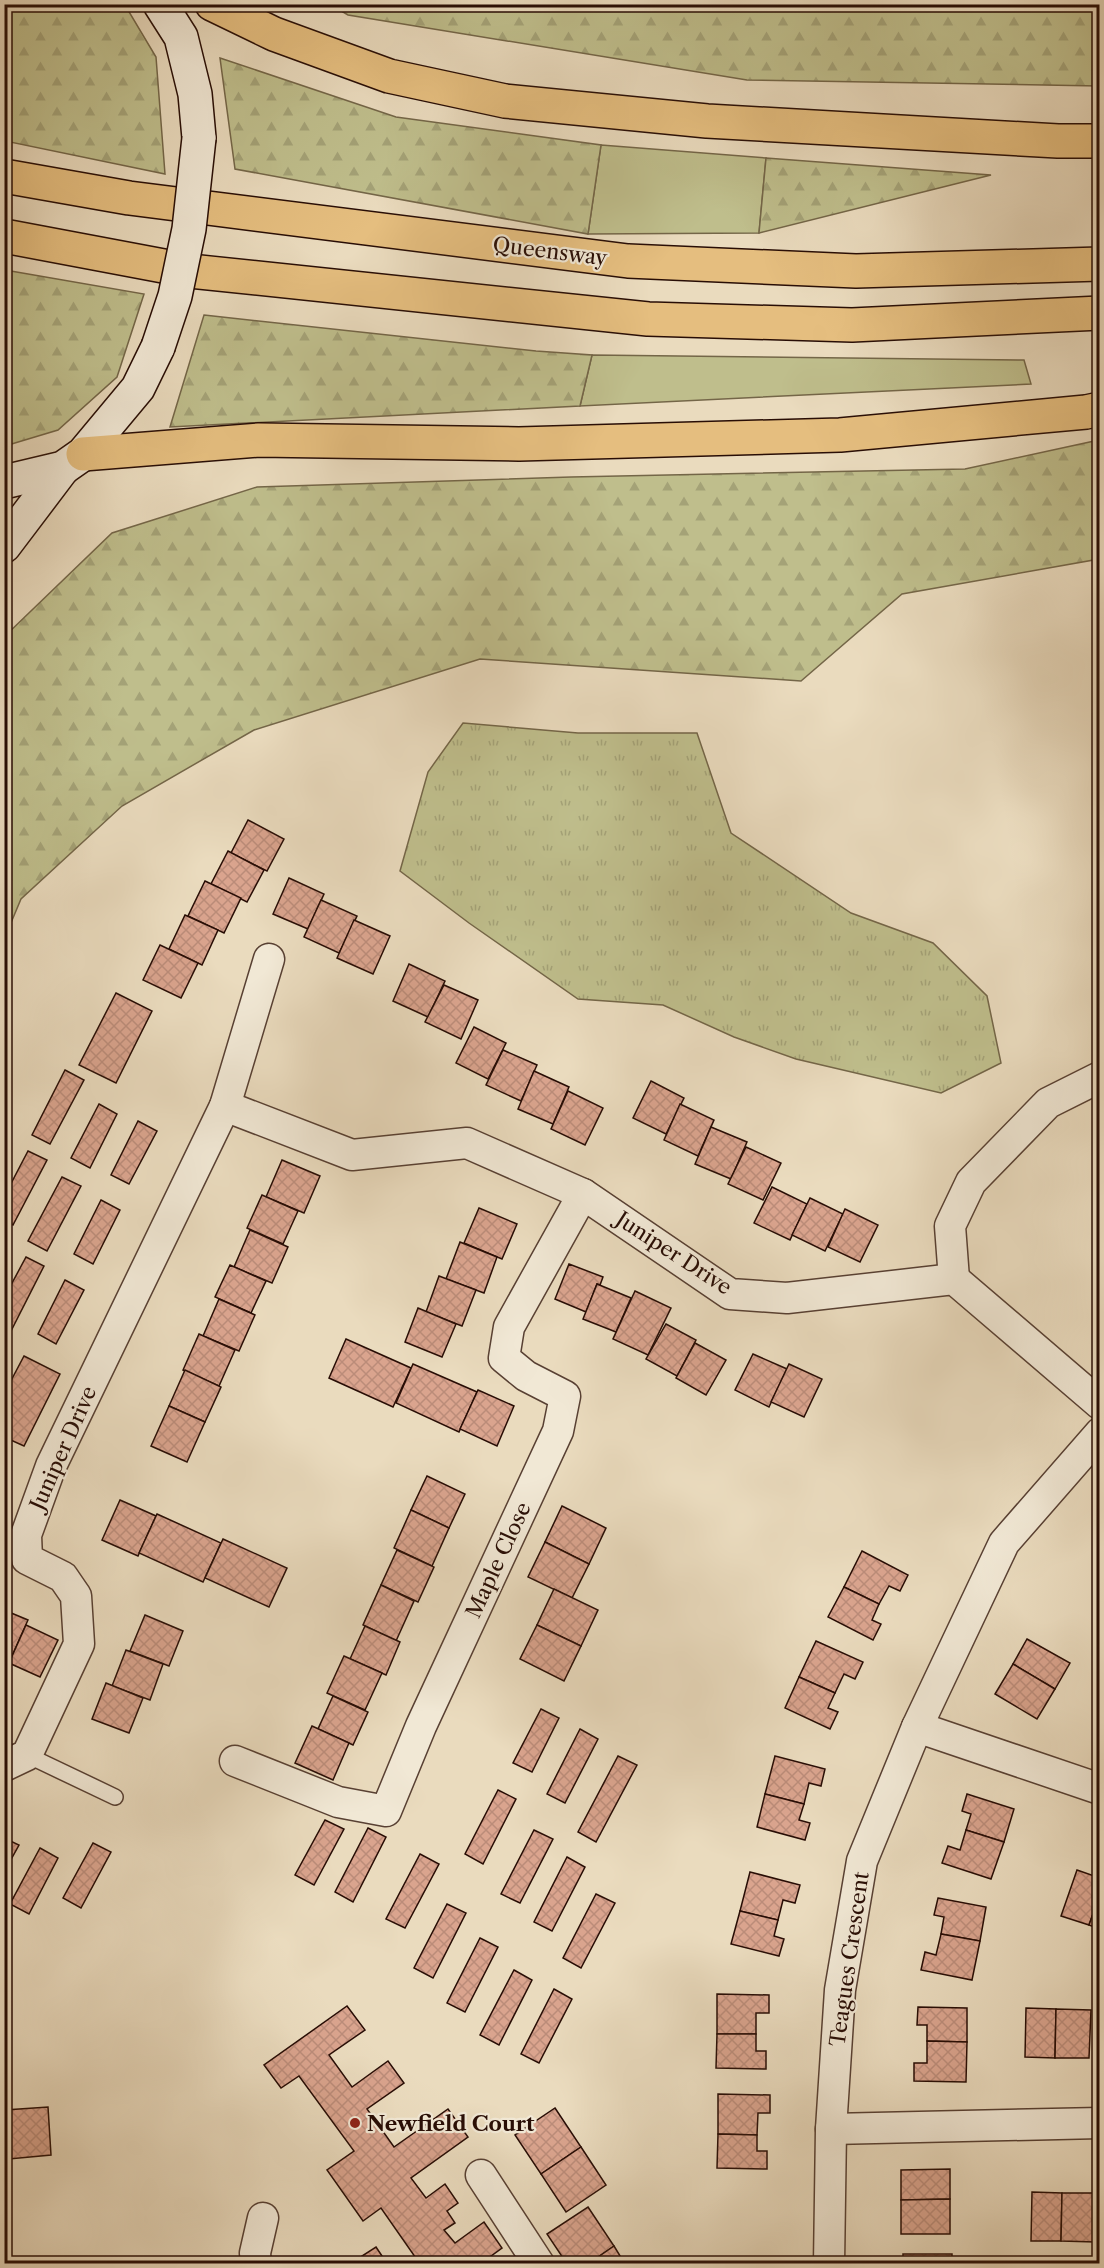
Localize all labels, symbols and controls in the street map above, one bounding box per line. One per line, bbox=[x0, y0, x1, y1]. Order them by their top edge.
street label: Queensway bbox=[491, 232, 609, 270]
street label: Juniper Drive bbox=[609, 1205, 737, 1300]
street label: Juniper Drive bbox=[23, 1382, 101, 1517]
street label: Maple Close bbox=[460, 1498, 536, 1622]
street label: Teagues Crescent bbox=[824, 1870, 874, 2048]
place label: Newfield Court bbox=[367, 2111, 535, 2136]
marker: Newfield Court bbox=[348, 2116, 362, 2130]

